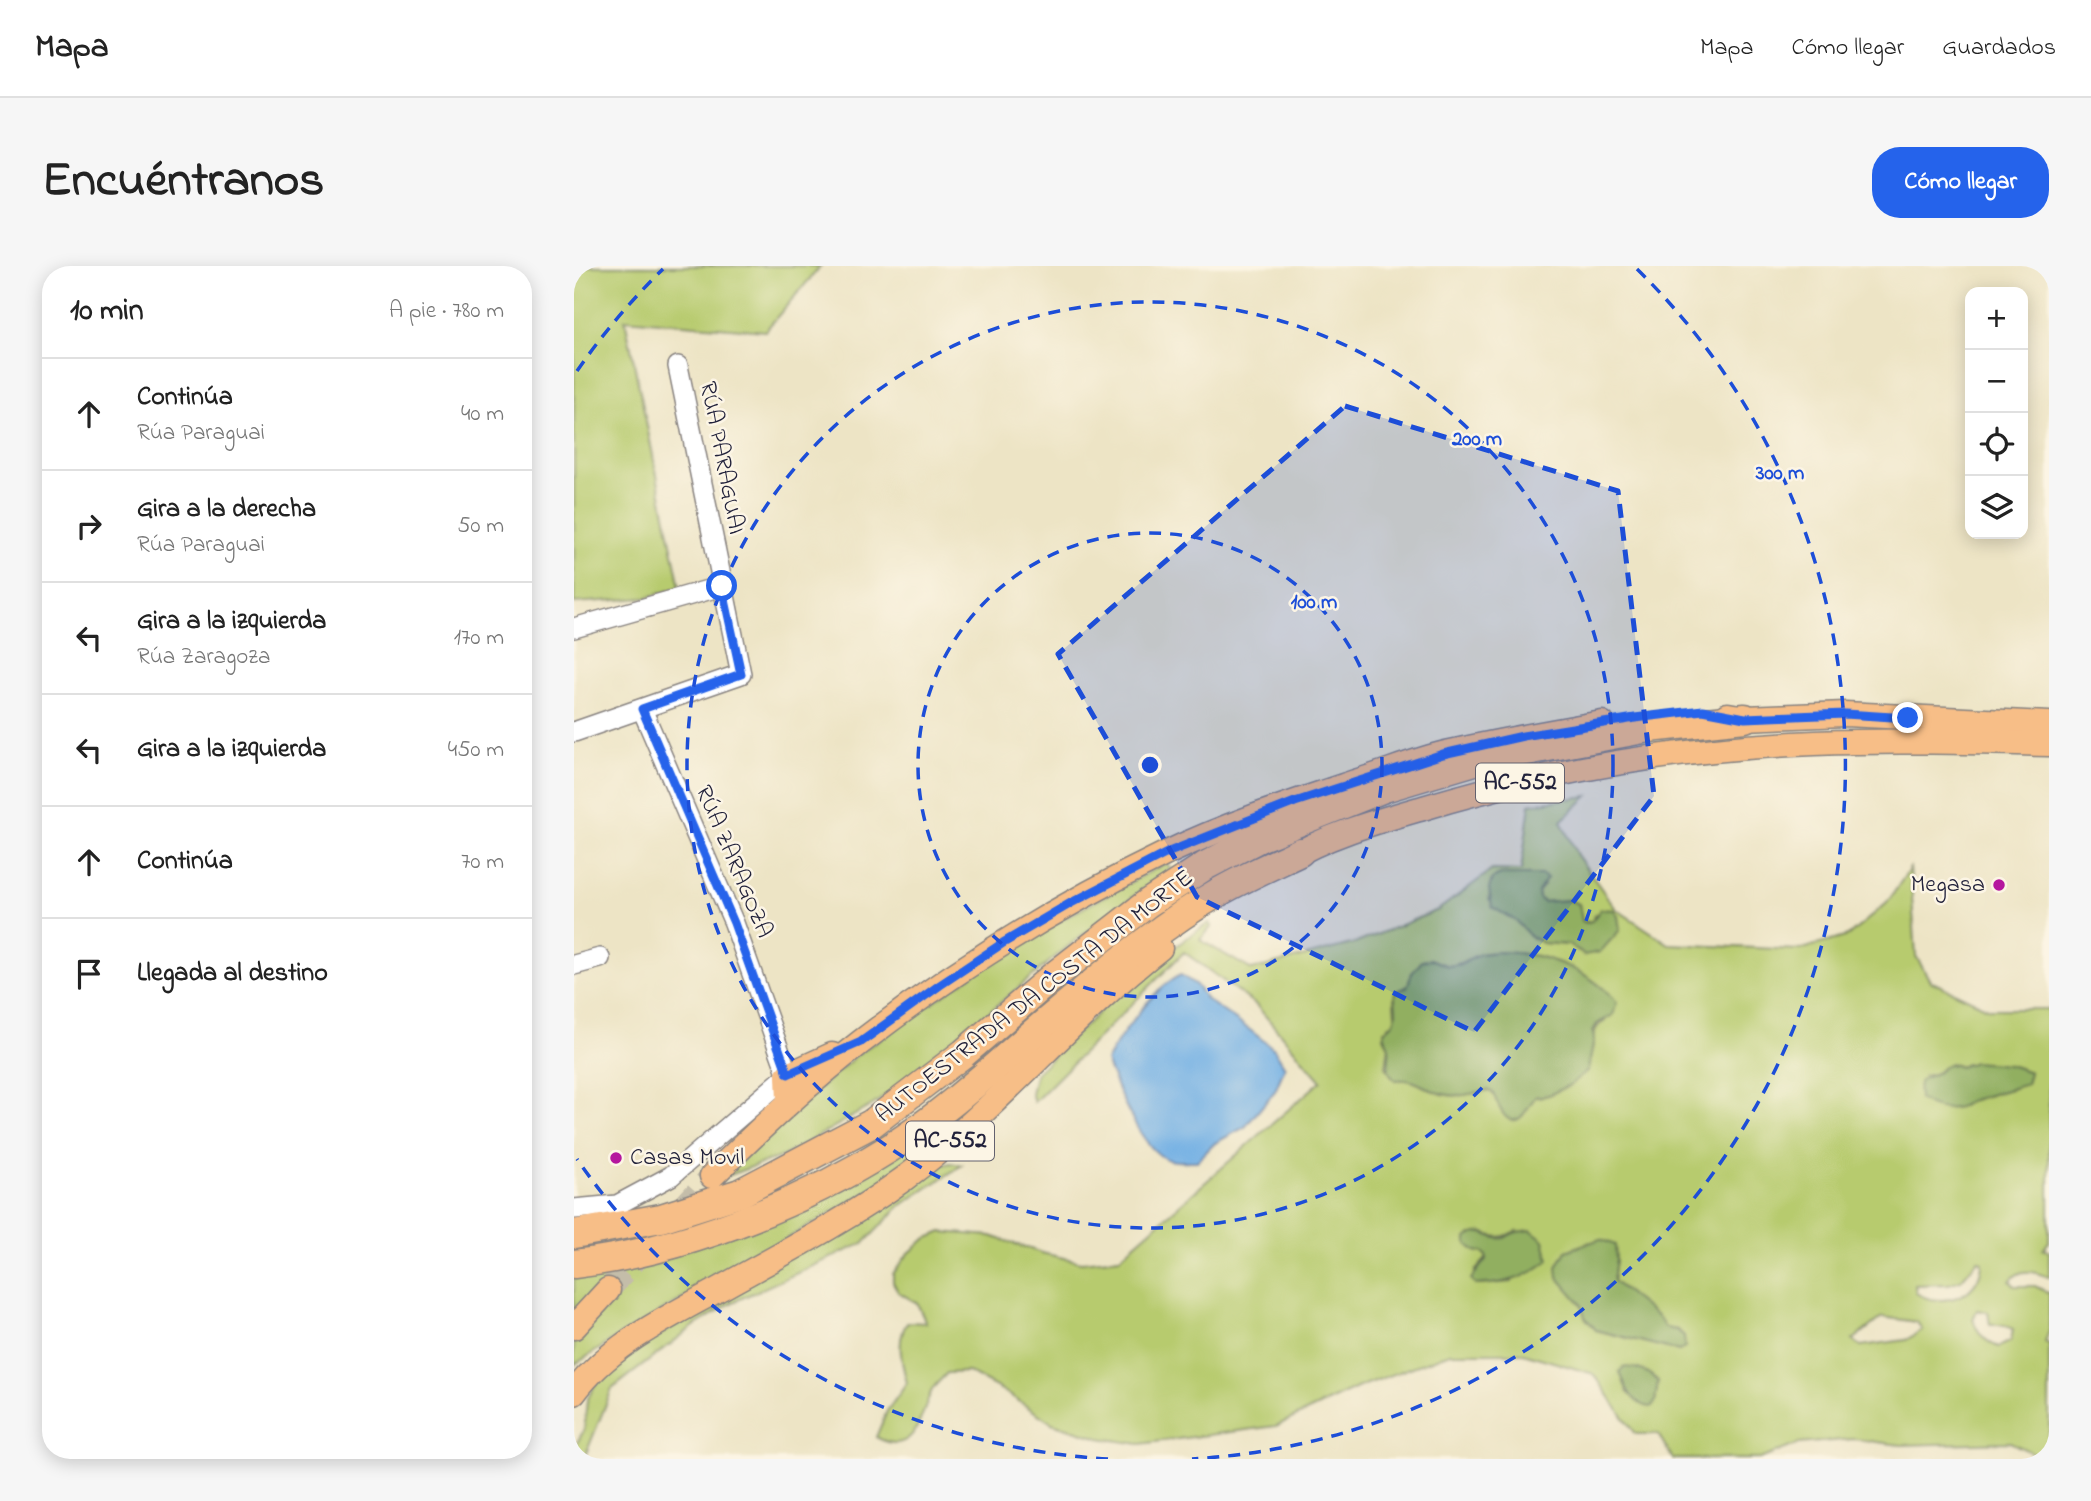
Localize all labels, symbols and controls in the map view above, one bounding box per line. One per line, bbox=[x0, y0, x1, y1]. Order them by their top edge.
text: Mapa bbox=[35, 24, 109, 72]
text: Mapa bbox=[1700, 31, 1753, 66]
text: Cómo llegar bbox=[1791, 31, 1904, 66]
text: Guardados bbox=[1942, 31, 2056, 66]
text: Encuéntranos bbox=[42, 146, 324, 218]
button: Cómo llegar bbox=[1872, 147, 2049, 218]
map controls bbox=[1965, 287, 2028, 539]
button: + bbox=[1965, 287, 2028, 350]
text: 10 min bbox=[70, 290, 143, 334]
text: A pie · 780 m bbox=[389, 295, 504, 328]
button: − bbox=[1965, 350, 2028, 413]
text: Continúa bbox=[137, 379, 233, 417]
street label: RÚA PARAGUAI bbox=[689, 379, 753, 537]
icon: ahead bbox=[70, 395, 108, 433]
text: 40 m bbox=[461, 398, 504, 431]
button: locate bbox=[1965, 413, 2028, 476]
text: Rúa Paraguai bbox=[137, 417, 265, 450]
text: 200 m bbox=[1451, 425, 1502, 455]
text: 300 m bbox=[1755, 459, 1804, 489]
button: layers bbox=[1965, 476, 2028, 539]
text: Gira a la derecha bbox=[137, 491, 316, 529]
icon: right bbox=[70, 507, 108, 545]
text: 50 m bbox=[457, 510, 504, 543]
text: Rúa Paraguai bbox=[137, 529, 265, 562]
route start bbox=[706, 570, 737, 601]
text: 100 m bbox=[1291, 588, 1337, 618]
text: Gira a la izquierda bbox=[137, 603, 326, 641]
icon: left bbox=[70, 619, 108, 657]
text: 170 m bbox=[454, 622, 504, 655]
text: Rúa Zaragoza bbox=[137, 641, 270, 674]
route end bbox=[1892, 702, 1923, 733]
icon: left bbox=[70, 731, 108, 769]
text: Gira a la izquierda bbox=[137, 731, 326, 769]
text: 450 m bbox=[448, 734, 504, 767]
centre of rings bbox=[1138, 753, 1162, 777]
road number: AC-552 bbox=[1476, 764, 1564, 803]
street label: RÚA ZARAGOZA bbox=[685, 780, 781, 944]
icon: ahead bbox=[70, 843, 108, 881]
text: Continúa bbox=[137, 843, 233, 881]
text: 70 m bbox=[461, 846, 504, 879]
street label: AUTOESTRADA DA COSTA DA MORTE bbox=[869, 862, 1201, 1132]
place label: Megasa bbox=[1911, 868, 1985, 903]
marker: Megasa bbox=[1991, 877, 2007, 893]
icon: arrive bbox=[70, 955, 108, 993]
text: Llegada al destino bbox=[137, 955, 328, 993]
road number: AC-552 bbox=[906, 1122, 994, 1160]
place label: Casas Movil bbox=[630, 1141, 744, 1176]
marker: Casas Movil bbox=[608, 1150, 624, 1166]

